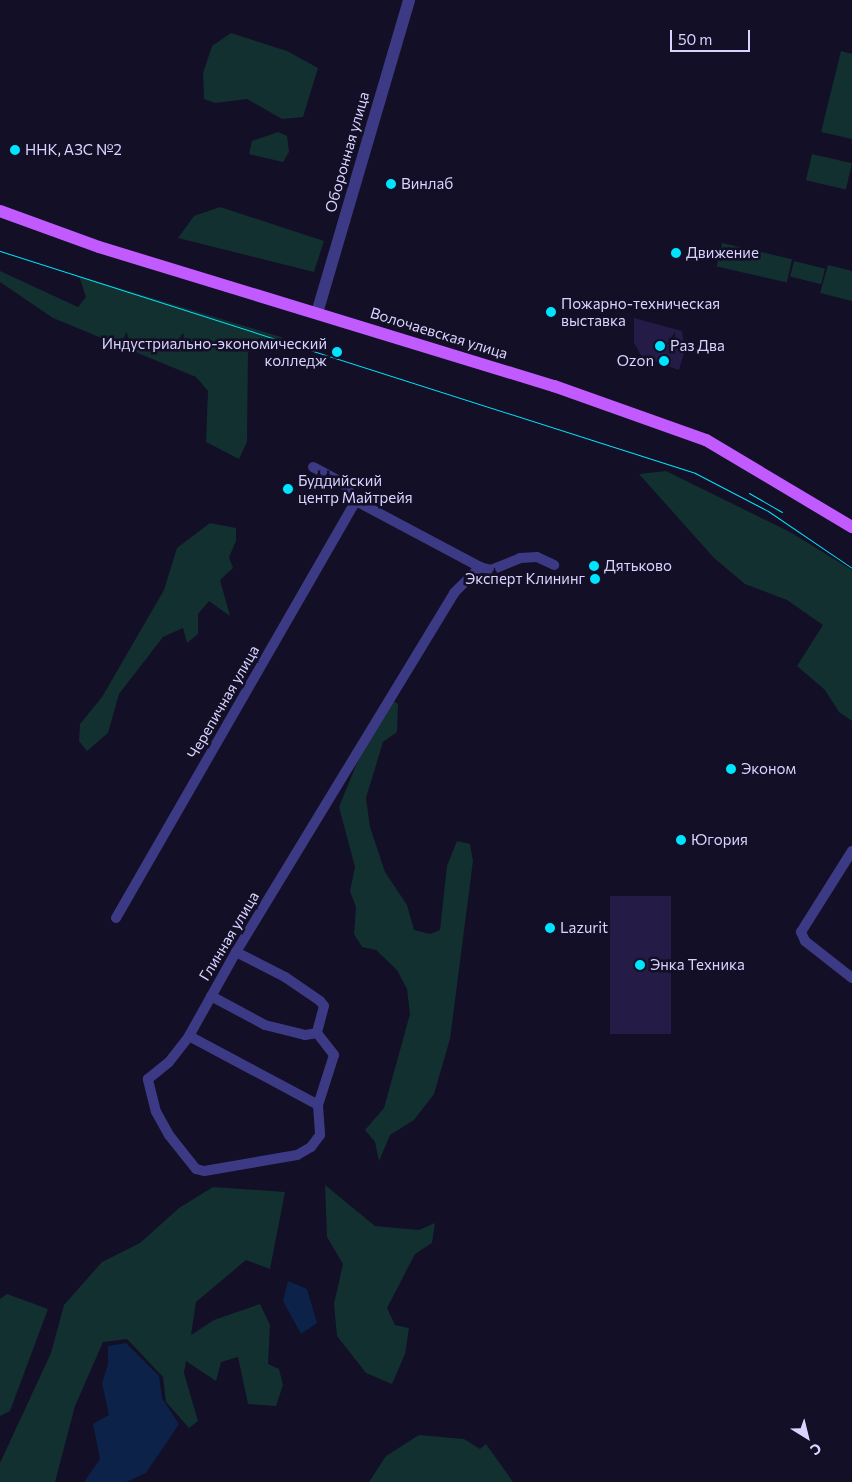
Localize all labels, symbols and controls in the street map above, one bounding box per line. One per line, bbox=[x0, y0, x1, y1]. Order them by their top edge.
scale bar bbox=[672, 20, 752, 52]
text: 50 m bbox=[678, 30, 712, 48]
street label: Оборонная улица bbox=[321, 90, 373, 214]
place label: ННК, АЗС №2 bbox=[25, 141, 122, 159]
marker: ННК, АЗС №2 bbox=[9, 144, 21, 156]
place label: Винлаб bbox=[401, 175, 453, 193]
marker: Винлаб bbox=[385, 178, 397, 190]
place label: Движение bbox=[686, 244, 759, 262]
marker: Движение bbox=[670, 247, 682, 259]
place label: Пожарно-техническая выставка bbox=[561, 294, 720, 329]
street label: Волочаевская улица bbox=[368, 304, 510, 362]
marker: Пожарно-техническая выставка bbox=[545, 306, 557, 318]
place label: Индустриально-экономический колледж bbox=[102, 334, 327, 369]
place label: Раз Два bbox=[670, 337, 725, 355]
marker: Раз Два bbox=[654, 340, 666, 352]
marker: Индустриально-экономический колледж bbox=[331, 346, 343, 358]
place label: Ozon bbox=[617, 352, 654, 370]
marker: Ozon bbox=[658, 355, 670, 367]
place label: Буддийский центр Майтрейя bbox=[298, 471, 413, 506]
marker: Буддийский центр Майтрейя bbox=[282, 483, 294, 495]
place label: Дятьково bbox=[604, 557, 672, 575]
marker: Дятьково bbox=[588, 560, 600, 572]
place label: Эксперт Клининг bbox=[465, 570, 585, 588]
marker: Эксперт Клининг bbox=[589, 573, 601, 585]
street label: Черепичная улица bbox=[183, 642, 263, 762]
place label: Эконом bbox=[741, 760, 796, 778]
marker: Эконом bbox=[725, 763, 737, 775]
place label: Югория bbox=[691, 831, 748, 849]
marker: Югория bbox=[675, 834, 687, 846]
street label: Глинная улица bbox=[195, 888, 263, 984]
place label: Lazurit bbox=[560, 919, 608, 937]
marker: Lazurit bbox=[544, 922, 556, 934]
place label: Энка Техника bbox=[650, 956, 745, 974]
marker: Энка Техника bbox=[634, 959, 646, 971]
north arrow bbox=[782, 1412, 832, 1462]
text: С bbox=[807, 1440, 825, 1459]

